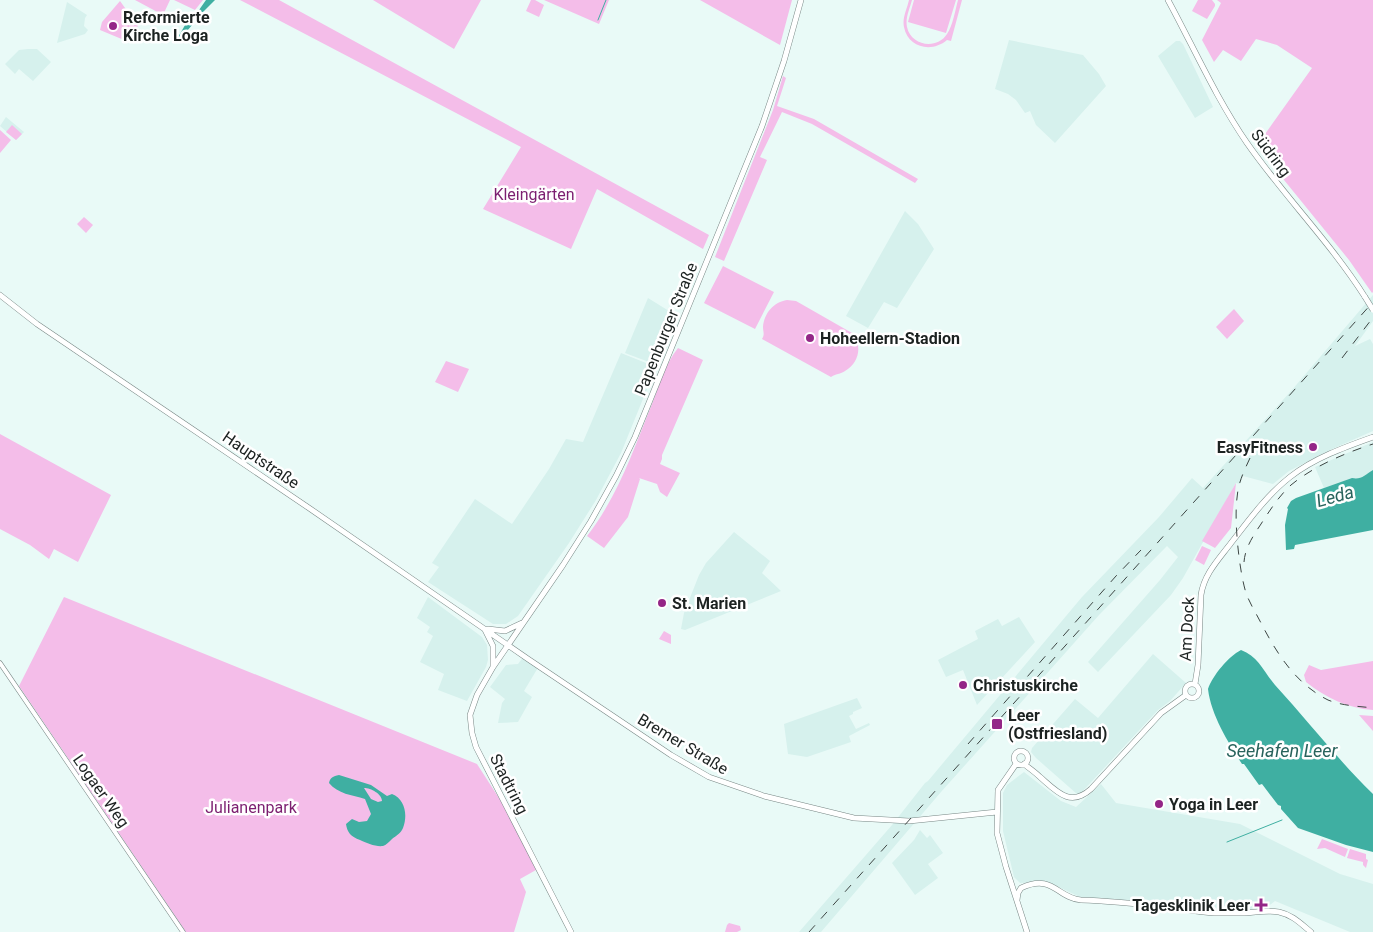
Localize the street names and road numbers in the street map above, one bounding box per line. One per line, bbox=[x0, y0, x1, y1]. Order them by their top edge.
street label: Südring bbox=[1247, 126, 1295, 180]
street label: Papenburger Straße bbox=[631, 260, 701, 398]
street label: Hauptstraße bbox=[219, 427, 303, 493]
street label: Am Dock bbox=[1176, 595, 1198, 662]
street label: Bremer Straße bbox=[634, 710, 732, 778]
street label: Logaer Weg bbox=[69, 751, 133, 831]
street label: Stadtring bbox=[486, 751, 532, 817]

